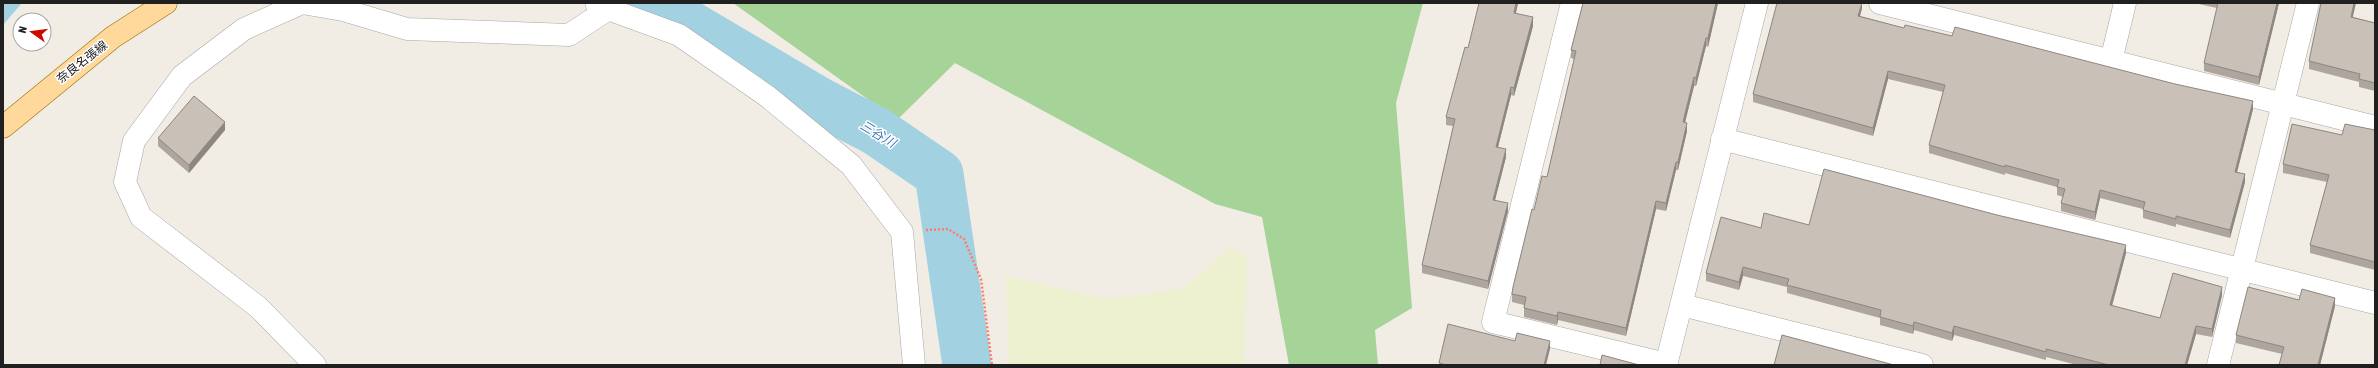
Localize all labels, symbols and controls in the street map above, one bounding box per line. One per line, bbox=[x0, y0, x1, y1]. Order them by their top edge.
north arrow bbox=[12, 12, 52, 52]
text: N bbox=[16, 25, 29, 34]
street label: 奈良名張線 bbox=[54, 38, 110, 86]
water label: 三谷川 bbox=[857, 118, 900, 151]

